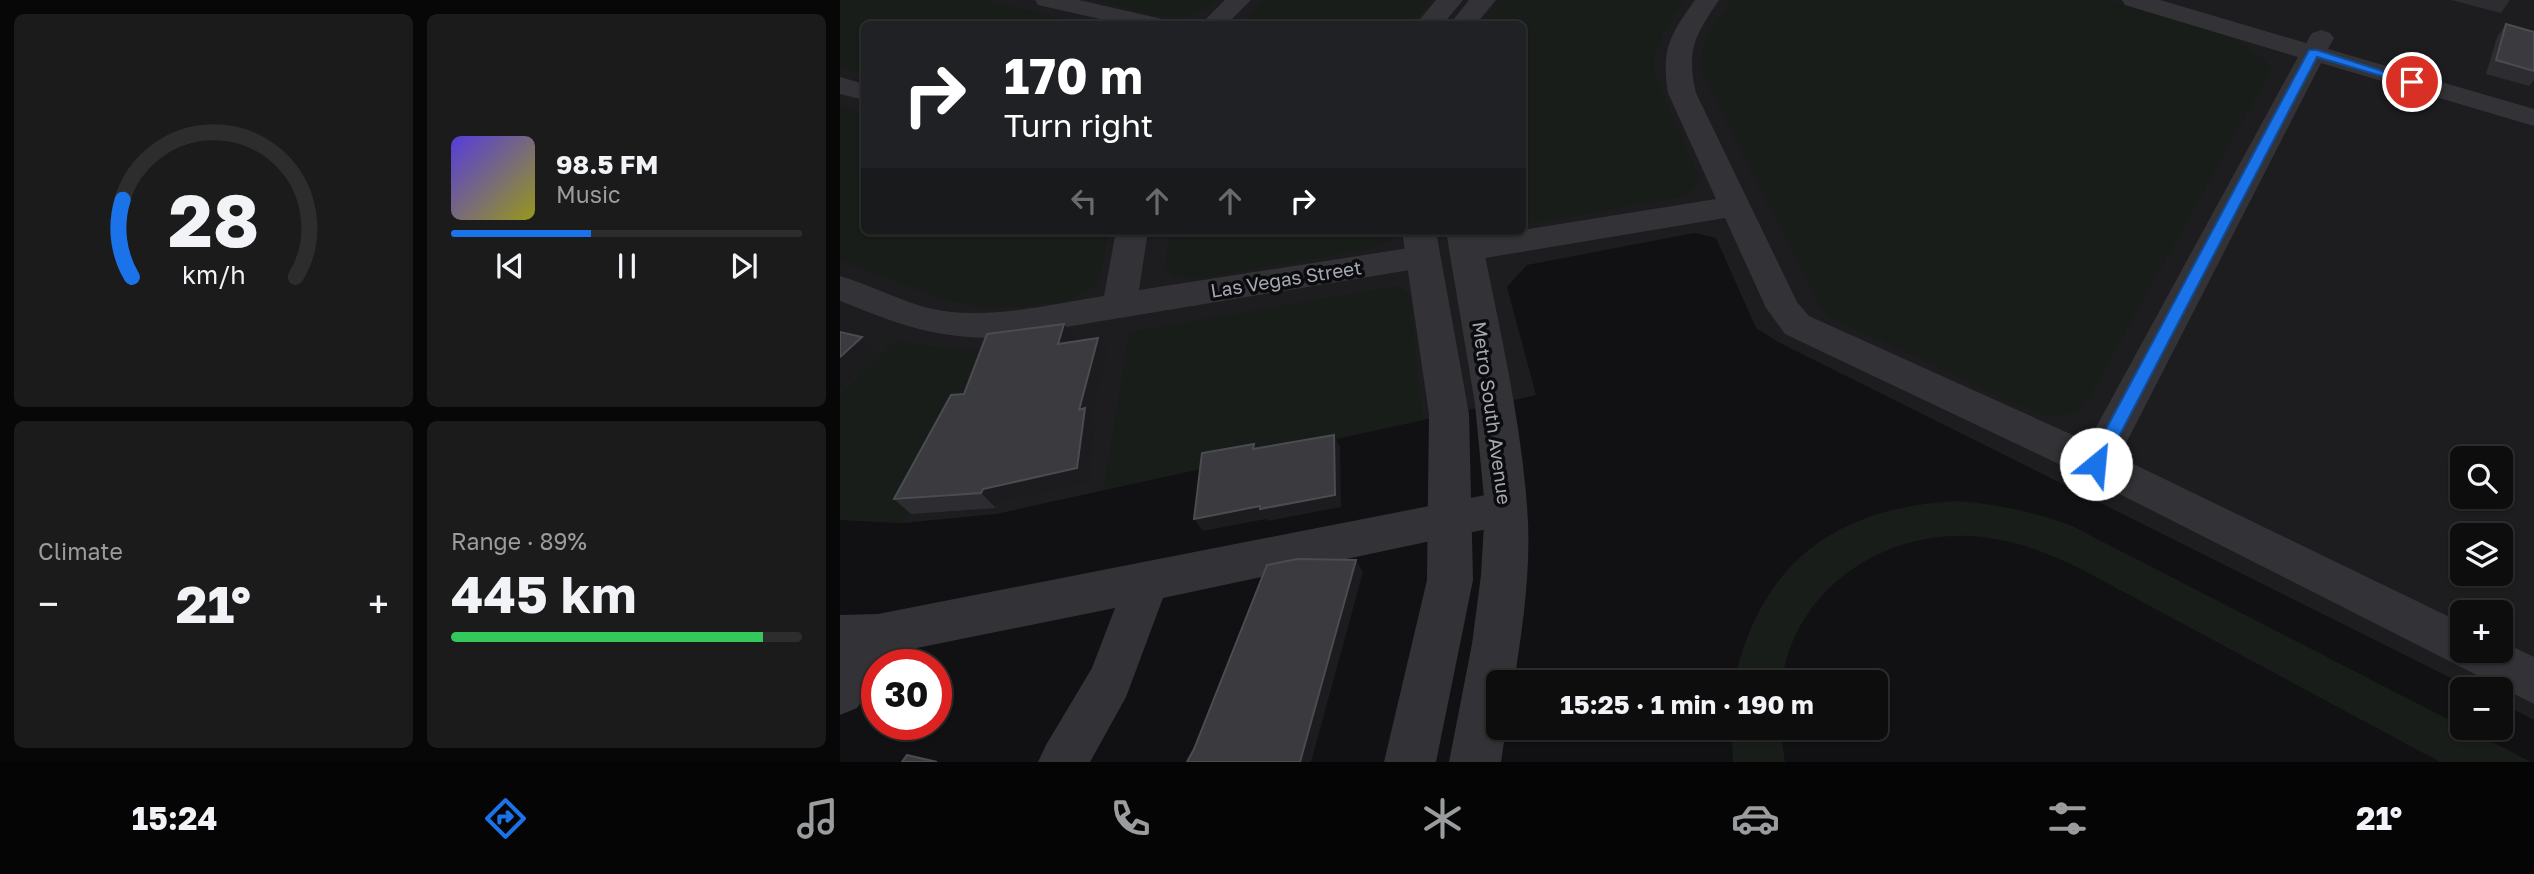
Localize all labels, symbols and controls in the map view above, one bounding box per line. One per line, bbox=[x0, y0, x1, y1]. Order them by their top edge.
text: 170 m bbox=[1004, 46, 1143, 105]
icon: right bbox=[889, 49, 980, 140]
pin bbox=[2382, 52, 2442, 112]
icon: arrive bbox=[2393, 63, 2431, 101]
text: Turn right bbox=[1004, 106, 1153, 144]
text: 98.5 FM bbox=[556, 149, 658, 180]
text: 28 bbox=[168, 176, 259, 263]
text: Music bbox=[556, 180, 621, 208]
icon: left bbox=[1065, 182, 1103, 220]
icon: ahead bbox=[1138, 182, 1176, 220]
icon: ahead bbox=[1211, 182, 1249, 220]
icon: right bbox=[1284, 182, 1322, 220]
icon: previous bbox=[491, 247, 529, 285]
icon: pause bbox=[608, 247, 646, 285]
icon: next bbox=[725, 247, 763, 285]
street label: Las Vegas Street bbox=[1209, 255, 1363, 302]
text: km/h bbox=[182, 259, 245, 290]
street label: Metro South Avenue bbox=[1468, 320, 1517, 506]
position arrow bbox=[2059, 427, 2133, 501]
map controls bbox=[2450, 446, 2513, 740]
button: search bbox=[2450, 446, 2513, 509]
button: layers bbox=[2450, 523, 2513, 586]
text: Range · 89% bbox=[451, 527, 587, 555]
text: Climate bbox=[38, 537, 123, 565]
text: 445 km bbox=[451, 562, 636, 624]
text: 21° bbox=[176, 572, 251, 634]
text: − bbox=[38, 581, 59, 626]
text: + bbox=[368, 581, 389, 626]
button: + bbox=[2450, 600, 2513, 663]
speed limit sign: 30 bbox=[861, 649, 952, 740]
button: − bbox=[2450, 677, 2513, 740]
text: 15:25 · 1 min · 190 m bbox=[1560, 689, 1814, 720]
icon: directions bbox=[481, 794, 530, 843]
icon: music bbox=[793, 794, 842, 843]
icon: phone bbox=[1106, 794, 1155, 843]
icon: climate bbox=[1418, 794, 1467, 843]
icon: car bbox=[1731, 794, 1780, 843]
icon: filters bbox=[2043, 794, 2092, 843]
text: 15:24 bbox=[132, 799, 218, 837]
text: 21° bbox=[2356, 799, 2402, 837]

